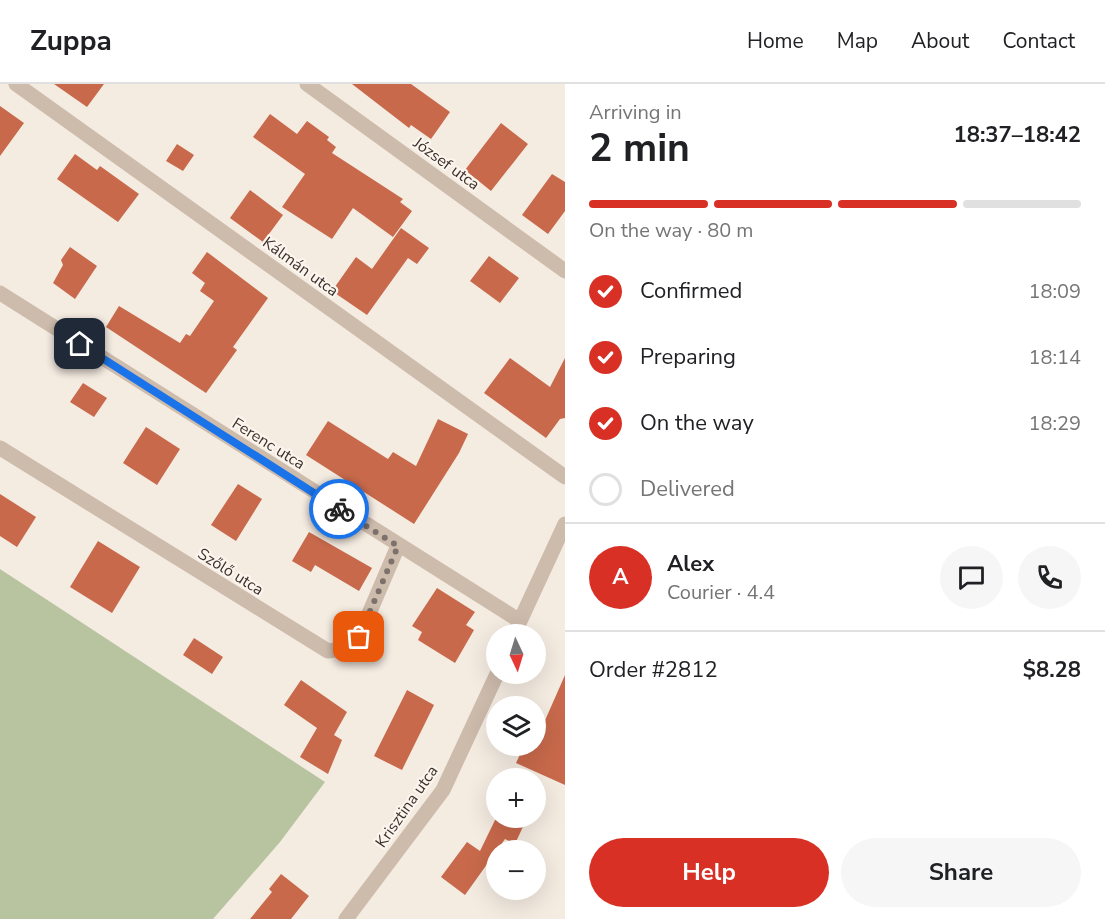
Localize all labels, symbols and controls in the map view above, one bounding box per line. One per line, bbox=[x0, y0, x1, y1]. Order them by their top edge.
text: Zuppa bbox=[30, 22, 112, 60]
text: Home bbox=[747, 27, 804, 55]
text: Map bbox=[837, 27, 878, 55]
text: About bbox=[911, 27, 969, 55]
text: Contact bbox=[1002, 27, 1075, 55]
text: Arriving in bbox=[589, 99, 682, 126]
text: 18:37–18:42 bbox=[953, 120, 1081, 150]
text: 2 min bbox=[589, 122, 690, 175]
street label: József utca bbox=[408, 132, 484, 195]
text: On the way · 80 m bbox=[589, 217, 753, 244]
street label: Kálmán utca bbox=[258, 232, 343, 302]
icon: check bbox=[589, 275, 622, 308]
text: Confirmed bbox=[640, 276, 742, 306]
text: 18:09 bbox=[1028, 278, 1081, 305]
pin bbox=[54, 318, 105, 369]
icon: home bbox=[63, 327, 96, 360]
icon: check bbox=[589, 341, 622, 374]
text: Preparing bbox=[640, 342, 736, 372]
text: 18:14 bbox=[1028, 344, 1081, 371]
icon: check bbox=[589, 407, 622, 440]
text: On the way bbox=[640, 408, 754, 438]
text: 18:29 bbox=[1028, 410, 1081, 437]
street label: Ferenc utca bbox=[228, 413, 309, 475]
text: Delivered bbox=[640, 474, 735, 504]
courier bbox=[309, 479, 369, 539]
icon: bike bbox=[323, 493, 356, 526]
street label: Szőlő utca bbox=[193, 543, 268, 601]
button: chat bbox=[940, 546, 1003, 609]
button: phone bbox=[1018, 546, 1081, 609]
text: Alex bbox=[667, 549, 714, 579]
text: A bbox=[612, 562, 629, 592]
text: Courier · 4.4 bbox=[667, 579, 775, 606]
pin bbox=[333, 611, 384, 662]
icon: bag bbox=[342, 620, 375, 653]
north arrow bbox=[486, 624, 546, 684]
map controls bbox=[486, 624, 546, 900]
text: Order #2812 bbox=[589, 655, 718, 685]
text: $8.28 bbox=[1023, 655, 1081, 685]
button: layers bbox=[486, 696, 546, 756]
street label: Krisztina utca bbox=[370, 761, 443, 852]
button: + bbox=[486, 768, 546, 828]
button: Help bbox=[589, 838, 829, 907]
button: Share bbox=[841, 838, 1081, 907]
button: − bbox=[486, 840, 546, 900]

